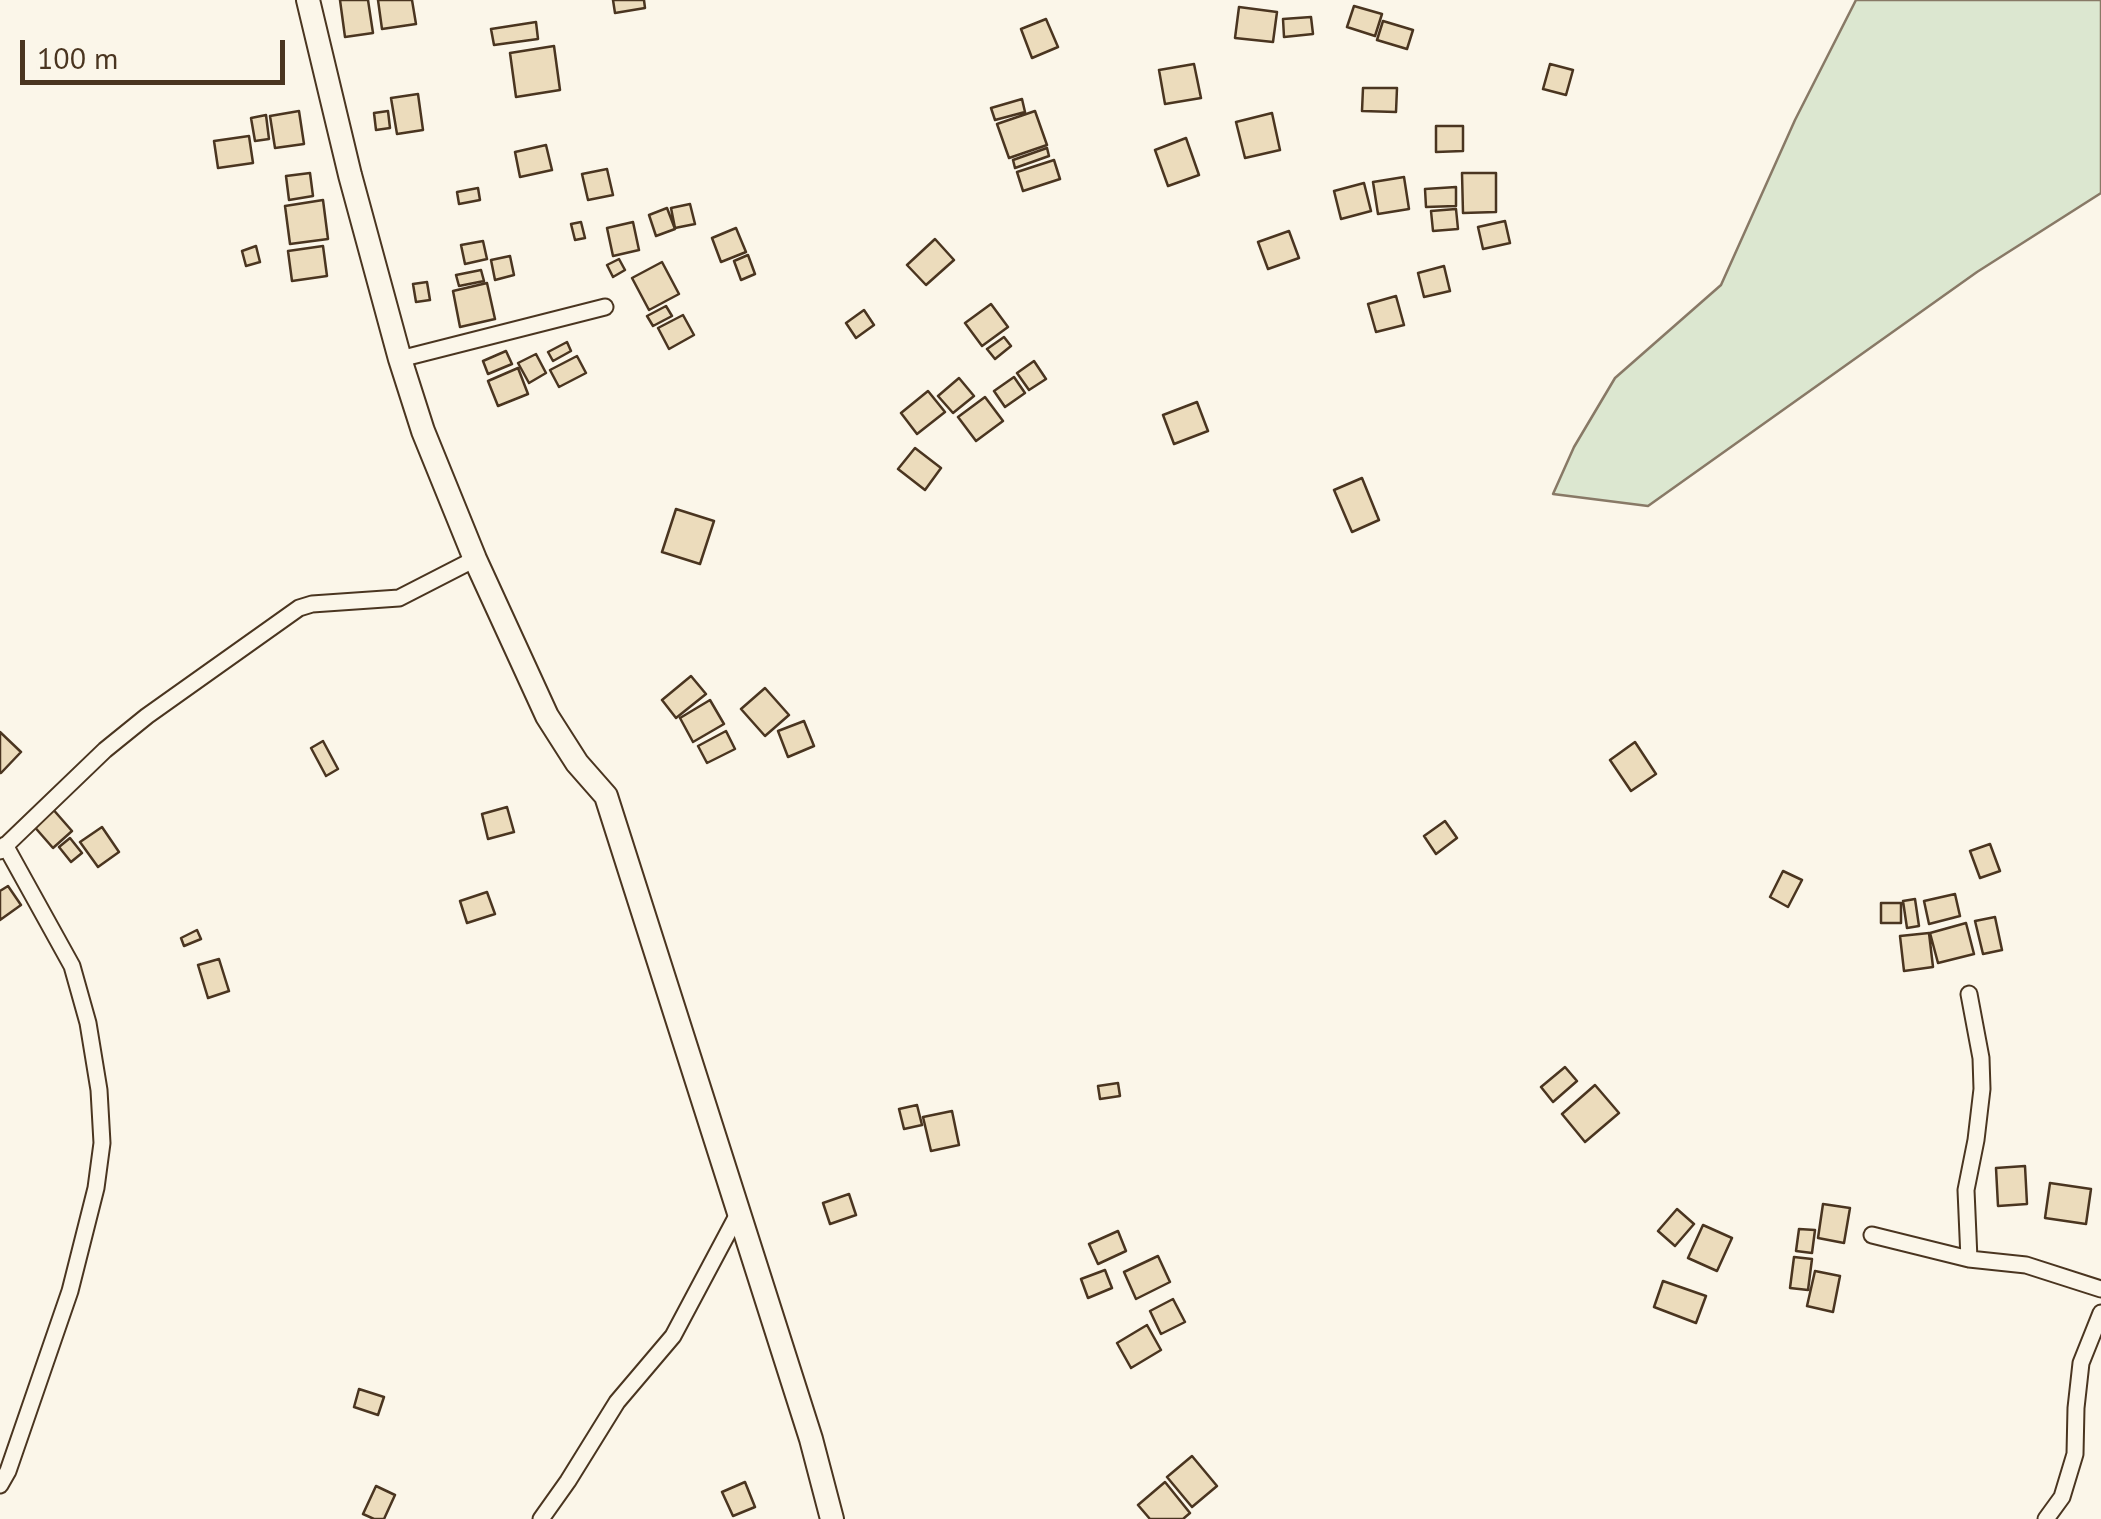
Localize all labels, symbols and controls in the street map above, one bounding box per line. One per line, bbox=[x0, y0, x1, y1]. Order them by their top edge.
scale bar bbox=[25, 20, 290, 82]
text: 100 m bbox=[37, 38, 118, 77]

